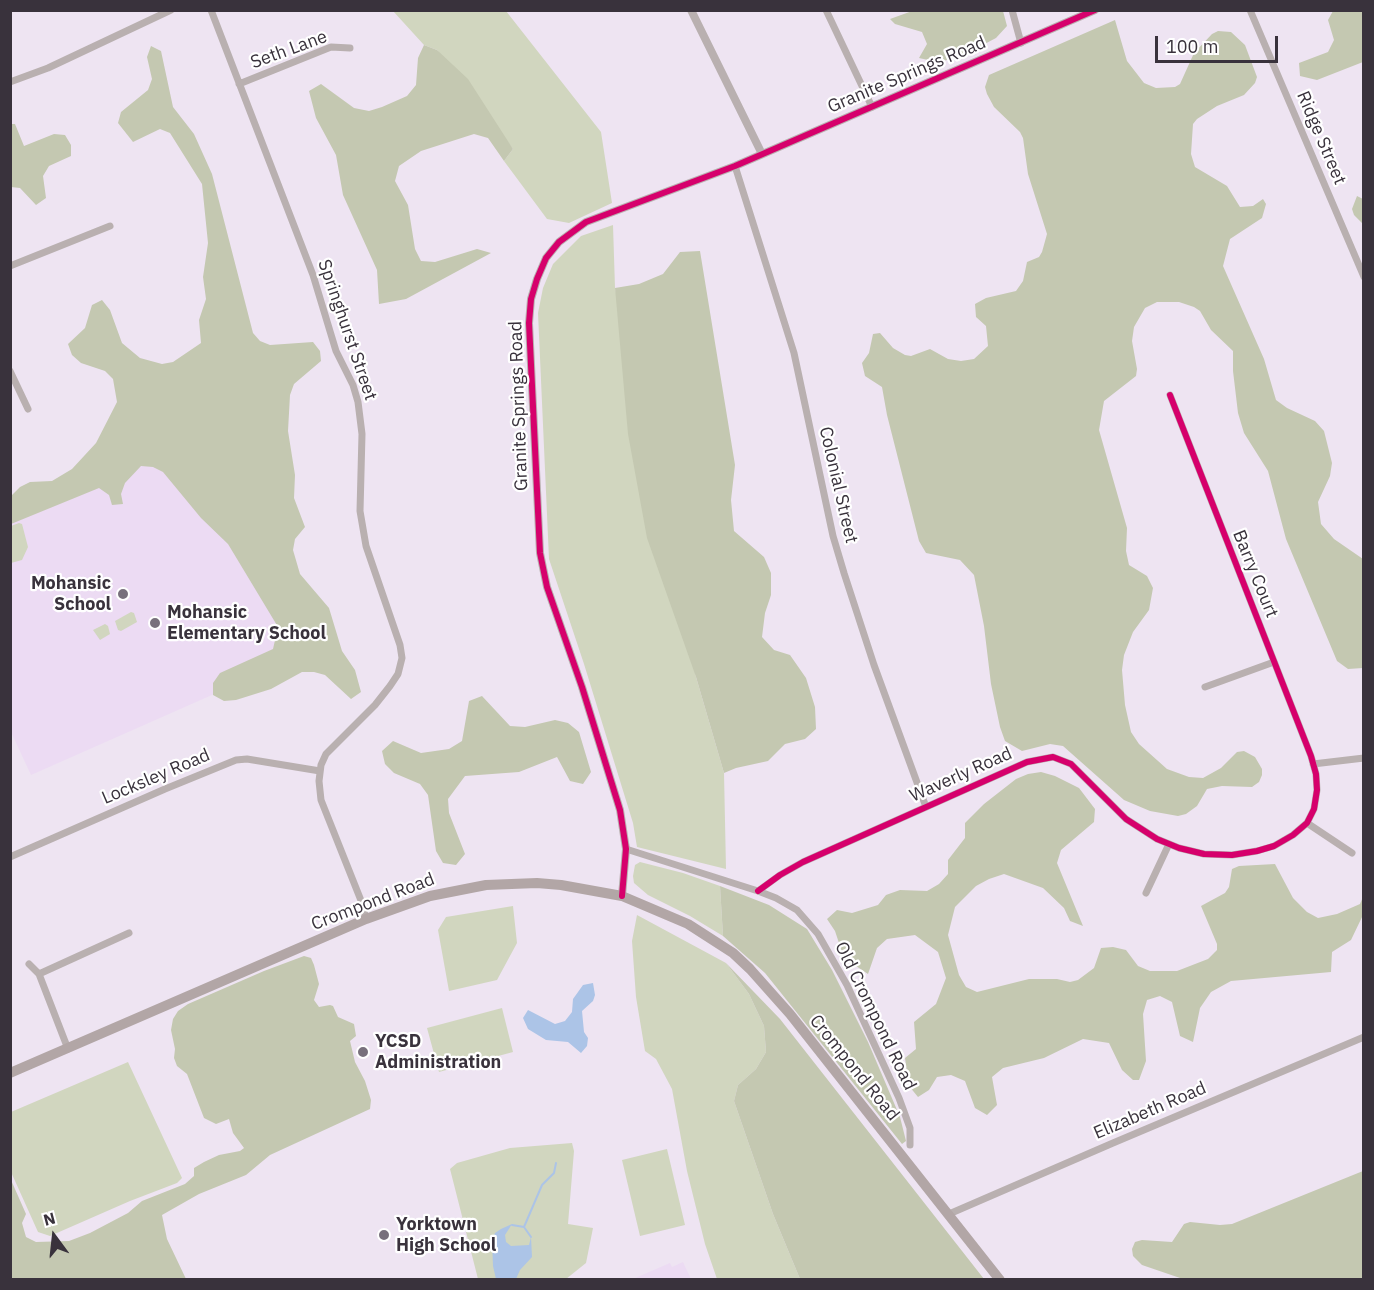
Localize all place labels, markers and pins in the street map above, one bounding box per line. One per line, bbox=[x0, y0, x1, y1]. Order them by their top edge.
place label: Mohansic School bbox=[31, 573, 111, 616]
marker: Mohansic School bbox=[116, 587, 130, 601]
place label: Mohansic Elementary School bbox=[167, 602, 326, 644]
marker: Mohansic Elementary School bbox=[148, 616, 162, 630]
place label: YCSD Administration bbox=[375, 1031, 501, 1074]
marker: YCSD Administration bbox=[356, 1045, 370, 1059]
place label: Yorktown High School bbox=[396, 1214, 496, 1256]
marker: Yorktown High School bbox=[377, 1228, 391, 1242]

